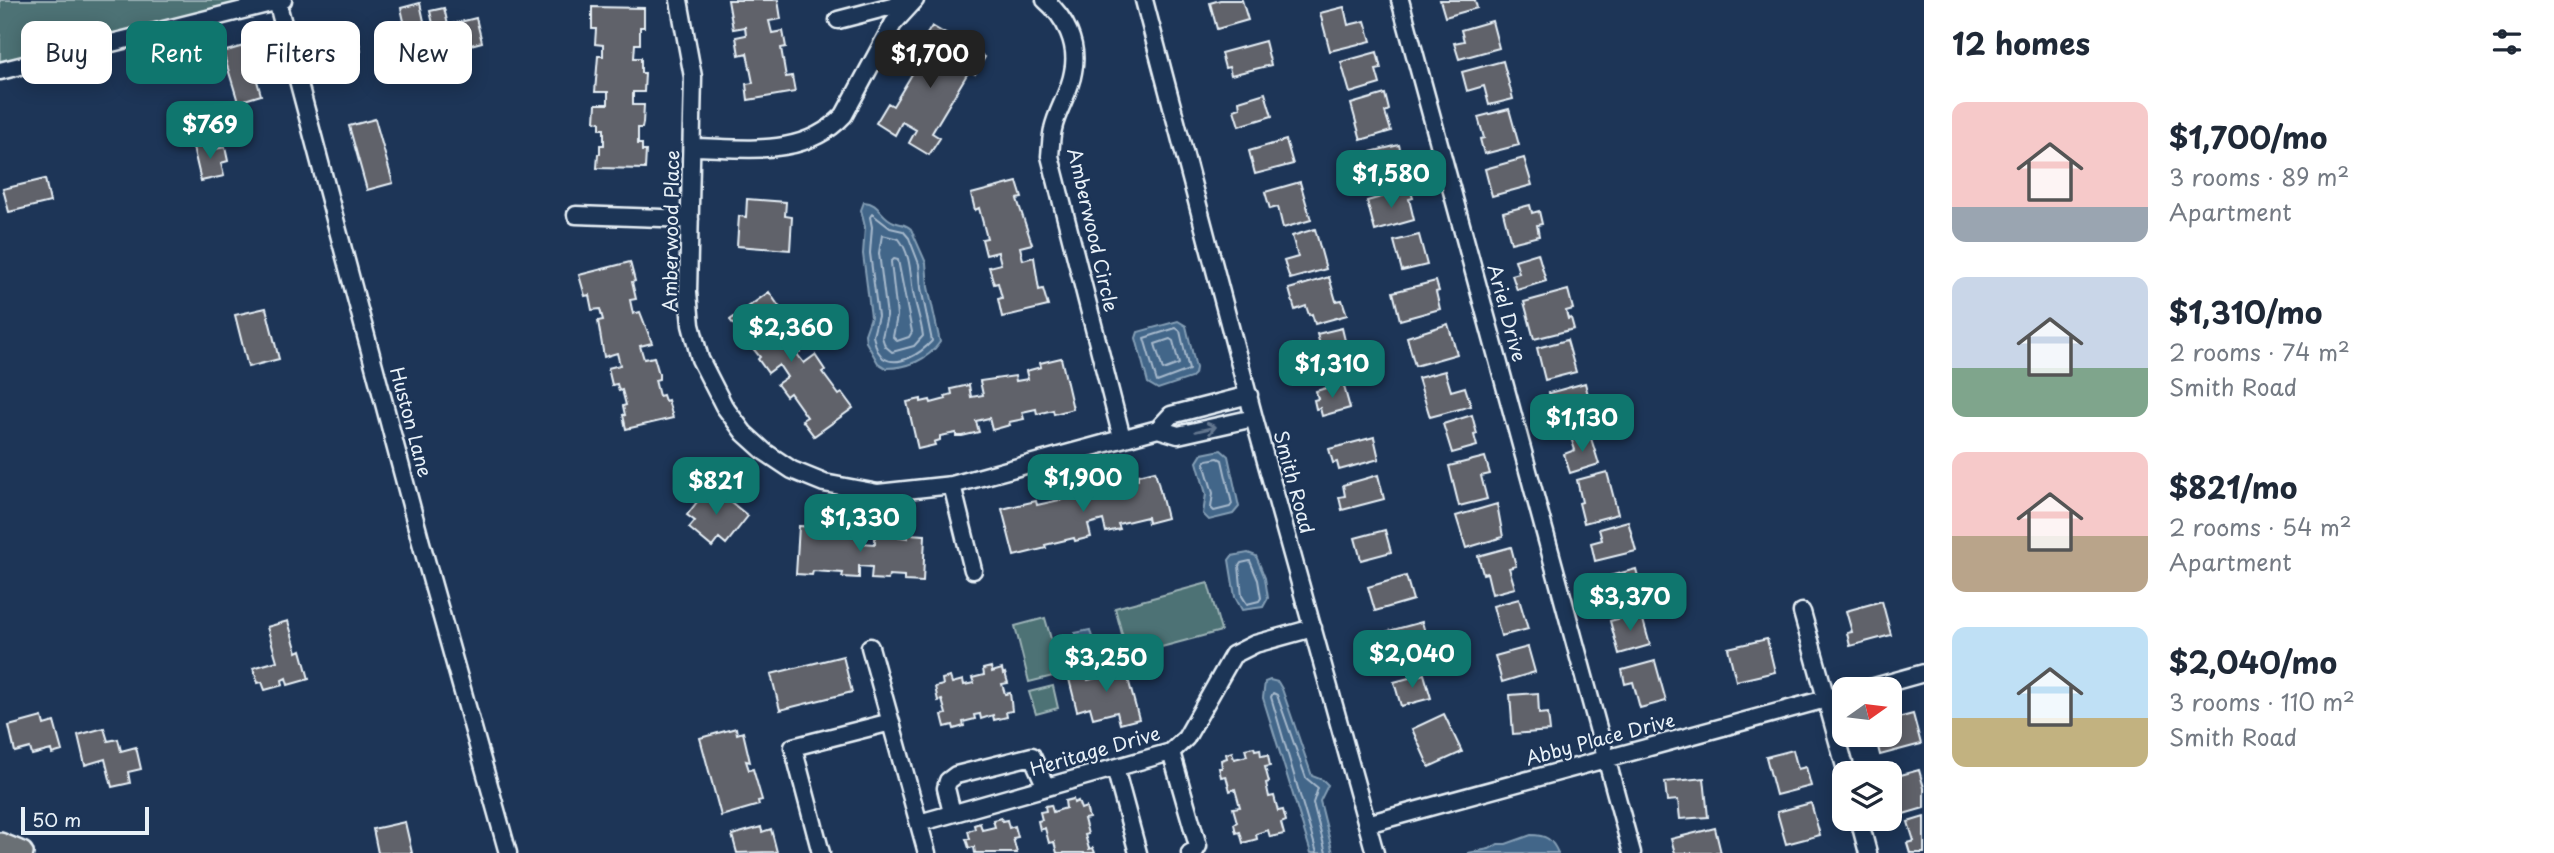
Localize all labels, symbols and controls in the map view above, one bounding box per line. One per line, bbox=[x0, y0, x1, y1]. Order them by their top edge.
text: 12 homes bbox=[1952, 20, 2090, 65]
chip: Buy bbox=[21, 21, 112, 84]
chip: Rent bbox=[126, 21, 227, 84]
chip: Filters bbox=[241, 21, 360, 84]
chip: New bbox=[374, 21, 472, 84]
icon: filters bbox=[2488, 23, 2526, 61]
pin: $1,700 bbox=[873, 31, 987, 90]
text: $1,700 bbox=[891, 35, 969, 70]
pin: $769 bbox=[169, 102, 251, 161]
text: $769 bbox=[182, 106, 238, 141]
text: $1,700/mo bbox=[2169, 114, 2327, 159]
icon: home bbox=[2008, 130, 2092, 214]
street label: Amberwood Circle bbox=[1062, 145, 1126, 314]
street label: Amberwood Place bbox=[655, 150, 685, 312]
pin: $1,580 bbox=[1334, 150, 1448, 210]
text: $1,580 bbox=[1352, 155, 1430, 190]
text: 3 rooms · 89 m² bbox=[2169, 159, 2349, 194]
text: Apartment bbox=[2169, 194, 2292, 229]
street label: Ariel Drive bbox=[1482, 261, 1534, 365]
text: $1,310/mo bbox=[2169, 289, 2322, 334]
pin: $2,360 bbox=[734, 304, 848, 364]
icon: home bbox=[2008, 305, 2092, 389]
text: $2,360 bbox=[749, 309, 833, 344]
text: 2 rooms · 74 m² bbox=[2169, 334, 2350, 369]
pin: $1,310 bbox=[1275, 340, 1389, 400]
text: $1,310 bbox=[1295, 345, 1369, 380]
street label: Huston Lane bbox=[384, 363, 440, 480]
text: Smith Road bbox=[2169, 369, 2297, 404]
pin: $1,130 bbox=[1525, 394, 1639, 454]
text: $1,130 bbox=[1546, 399, 1618, 434]
one-way arrow bbox=[1194, 421, 1217, 435]
street label: Smith Road bbox=[1268, 427, 1322, 537]
pin: $1,900 bbox=[1026, 454, 1140, 514]
pin: $821 bbox=[675, 458, 757, 517]
text: $1,900 bbox=[1044, 459, 1122, 494]
text: $821 bbox=[689, 462, 743, 497]
text: $821/mo bbox=[2169, 464, 2297, 509]
icon: home bbox=[2008, 480, 2092, 564]
pin: $1,330 bbox=[803, 494, 917, 554]
text: $1,330 bbox=[820, 499, 900, 534]
text: 2 rooms · 54 m² bbox=[2169, 509, 2352, 544]
text: Apartment bbox=[2169, 544, 2292, 579]
pin: $3,370 bbox=[1573, 574, 1687, 633]
text: $3,370 bbox=[1590, 578, 1670, 613]
pin: $2,040 bbox=[1355, 630, 1469, 690]
pin: $3,250 bbox=[1049, 634, 1163, 694]
text: $2,040 bbox=[1369, 635, 1455, 670]
text: $3,250 bbox=[1065, 639, 1147, 674]
text: $2,040/mo bbox=[2169, 639, 2337, 684]
icon: home bbox=[2008, 655, 2092, 739]
north arrow bbox=[1832, 677, 1902, 747]
map controls bbox=[1832, 677, 1902, 831]
text: 3 rooms · 110 m² bbox=[2169, 684, 2355, 719]
street label: Abby Place Drive bbox=[1522, 705, 1677, 771]
street label: Heritage Drive bbox=[1026, 718, 1163, 782]
text: Smith Road bbox=[2169, 719, 2297, 754]
button: layers bbox=[1832, 761, 1902, 831]
scale bar bbox=[21, 804, 149, 836]
text: 50 m bbox=[32, 805, 81, 833]

